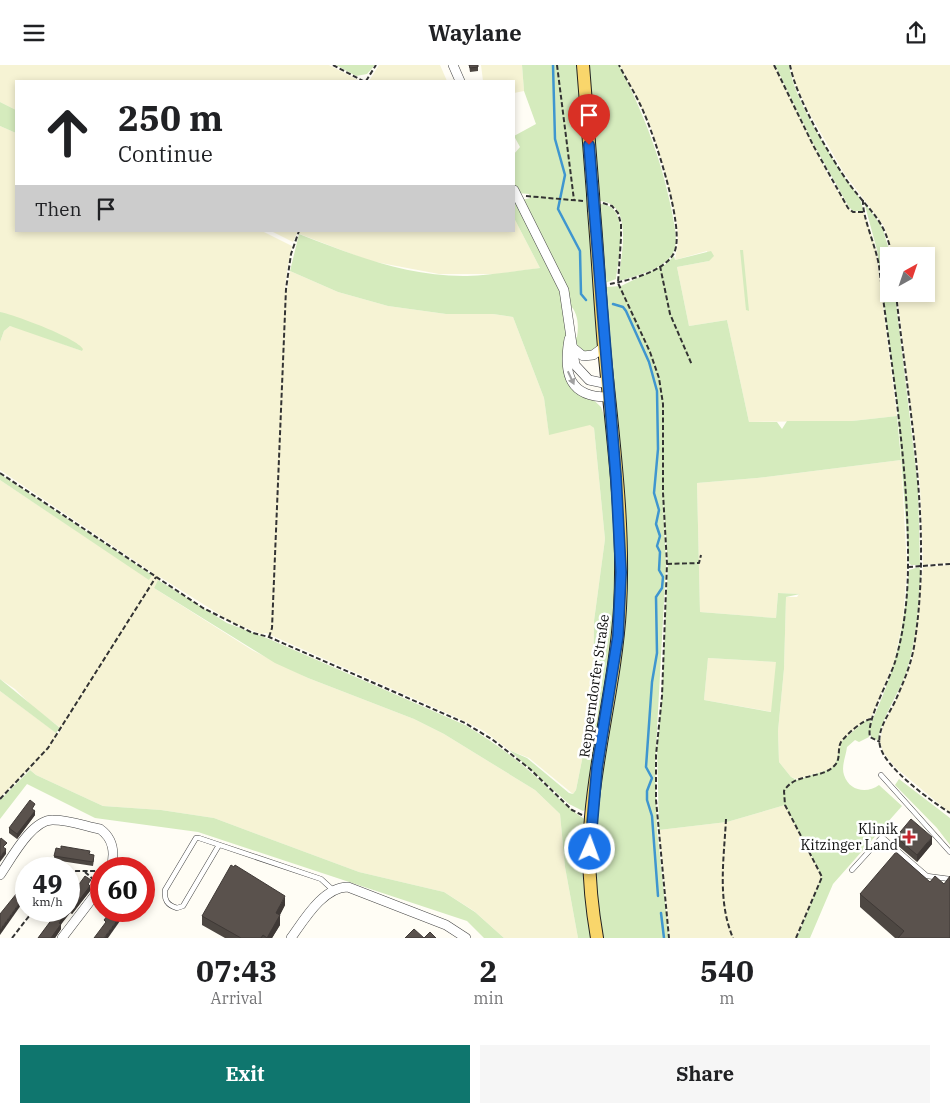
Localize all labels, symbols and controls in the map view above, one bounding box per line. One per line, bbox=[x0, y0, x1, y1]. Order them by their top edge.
text: Waylane bbox=[428, 18, 522, 47]
icon: menu bbox=[20, 19, 48, 47]
icon: share bbox=[902, 19, 930, 47]
pin bbox=[568, 94, 610, 145]
text: 250 m bbox=[118, 95, 223, 141]
icon: ahead bbox=[35, 100, 100, 165]
icon: arrive bbox=[575, 101, 603, 129]
text: Continue bbox=[118, 139, 213, 168]
icon: arrive bbox=[92, 195, 120, 223]
text: Then bbox=[35, 197, 82, 221]
north arrow bbox=[880, 247, 935, 303]
map controls bbox=[880, 247, 935, 302]
one-way arrow bbox=[567, 371, 575, 385]
street label: Repperndorfer Straße bbox=[575, 613, 613, 759]
place label: Klinik Kitzinger Land bbox=[800, 820, 899, 854]
position arrow bbox=[563, 822, 615, 874]
marker: Klinik Kitzinger Land bbox=[902, 830, 916, 844]
speed limit sign: 60 bbox=[90, 857, 155, 922]
text: 49 bbox=[32, 867, 63, 900]
text: km/h bbox=[32, 894, 63, 909]
text: 07:43 bbox=[196, 951, 277, 990]
text: 2 bbox=[480, 951, 498, 990]
text: 540 bbox=[700, 951, 754, 990]
text: Arrival bbox=[211, 988, 263, 1008]
text: min bbox=[473, 988, 504, 1008]
text: m bbox=[719, 988, 735, 1008]
button: Exit bbox=[20, 1045, 470, 1103]
button: Share bbox=[480, 1045, 930, 1103]

